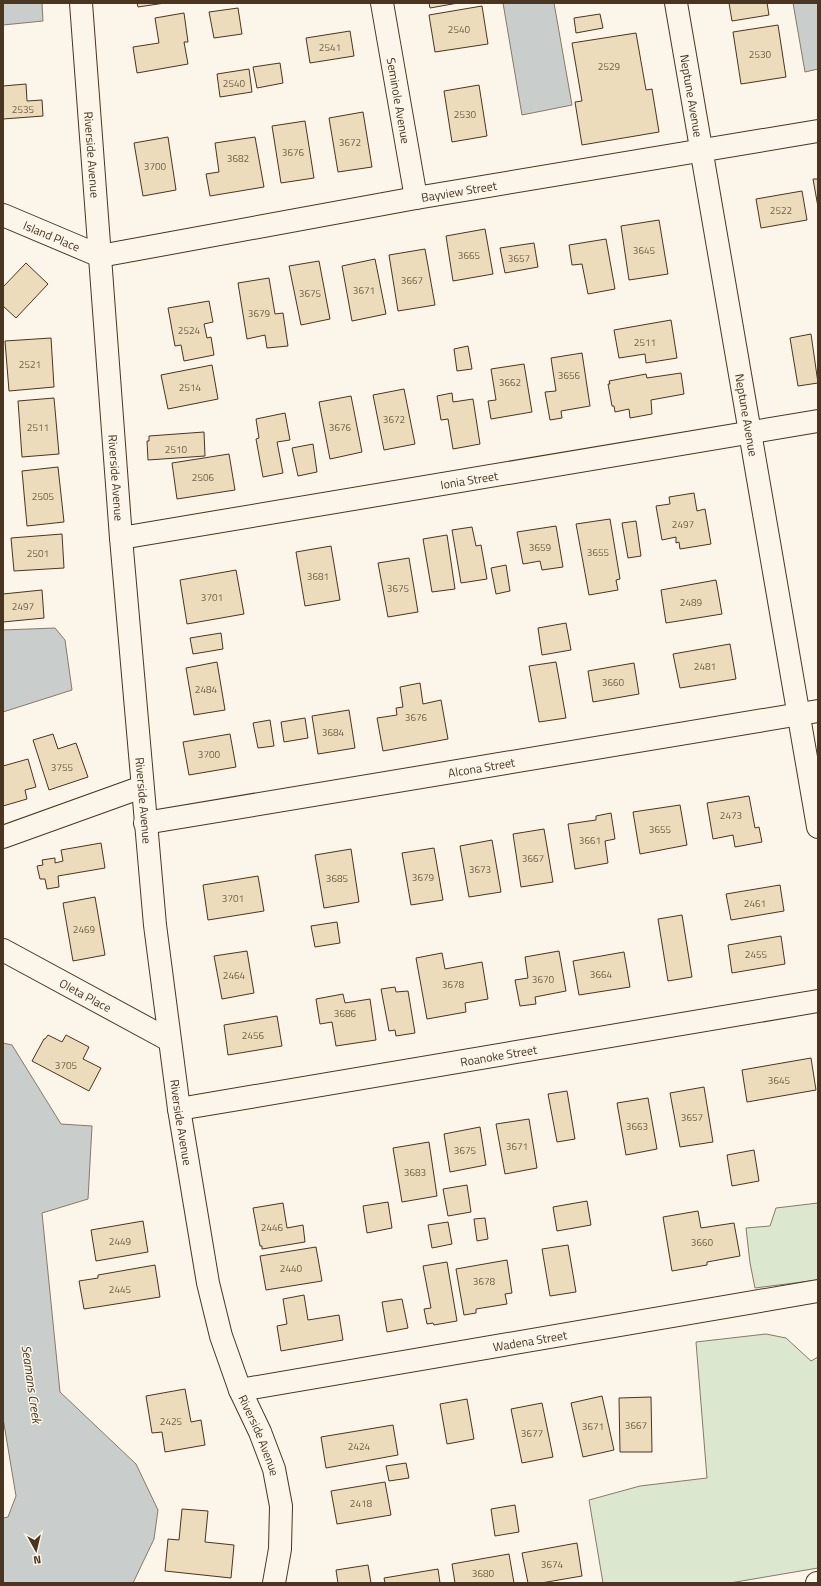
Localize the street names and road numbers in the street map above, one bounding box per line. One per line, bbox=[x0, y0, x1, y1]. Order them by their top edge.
street label: Neptune Avenue bbox=[675, 53, 708, 139]
street label: Seminole Avenue bbox=[382, 56, 416, 145]
street label: Riverside Avenue bbox=[80, 111, 105, 199]
street label: Bayview Street bbox=[420, 175, 499, 207]
street label: Island Place bbox=[21, 215, 83, 256]
street label: Neptune Avenue bbox=[731, 372, 763, 458]
street label: Riverside Avenue bbox=[104, 434, 129, 522]
street label: Ionia Street bbox=[439, 465, 500, 494]
street label: Alcona Street bbox=[446, 752, 517, 782]
street label: Riverside Avenue bbox=[131, 756, 157, 845]
street label: Oleta Place bbox=[56, 973, 115, 1017]
street label: Roanoke Street bbox=[459, 1039, 539, 1071]
street label: Riverside Avenue bbox=[166, 1078, 198, 1167]
street label: Wadena Street bbox=[491, 1325, 569, 1356]
street label: Riverside Avenue bbox=[234, 1391, 285, 1477]

